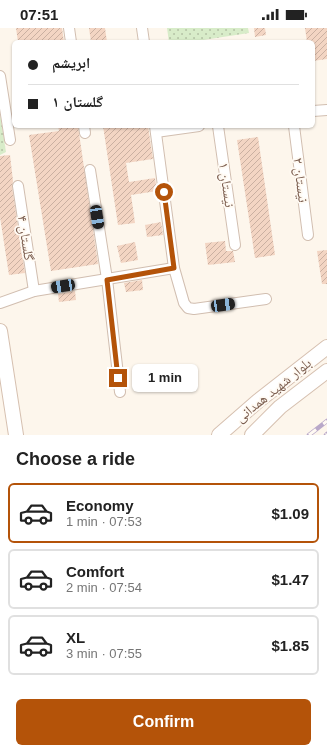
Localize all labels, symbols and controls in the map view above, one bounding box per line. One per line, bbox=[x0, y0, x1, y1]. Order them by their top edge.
text: 07:51 bbox=[20, 6, 58, 23]
text: ابریشم bbox=[52, 54, 90, 71]
text: گلستان ۱ bbox=[52, 93, 103, 110]
street label: نیستان ۲ bbox=[289, 157, 312, 204]
street label: نیستان ۱ bbox=[215, 162, 238, 209]
route start bbox=[155, 183, 173, 201]
car bbox=[89, 204, 105, 230]
street label: گلستان ۴ bbox=[14, 214, 37, 262]
car bbox=[50, 278, 76, 294]
car bbox=[210, 297, 236, 313]
street label: بلوار شهید همدانی bbox=[232, 354, 315, 426]
callout: 1 min bbox=[132, 364, 198, 392]
route end bbox=[109, 369, 127, 387]
text: 1 min bbox=[148, 370, 182, 385]
text: Choose a ride bbox=[16, 449, 135, 469]
icon: car bbox=[18, 495, 54, 531]
text: Economy bbox=[66, 497, 134, 514]
text: $1.09 bbox=[271, 505, 309, 522]
text: 1 min · 07:53 bbox=[66, 514, 142, 529]
icon: car bbox=[18, 561, 54, 597]
text: Comfort bbox=[66, 563, 124, 580]
text: $1.47 bbox=[271, 571, 309, 588]
text: 2 min · 07:54 bbox=[66, 580, 142, 595]
icon: car bbox=[18, 627, 54, 663]
text: XL bbox=[66, 629, 85, 646]
text: $1.85 bbox=[271, 637, 309, 654]
text: 3 min · 07:55 bbox=[66, 646, 142, 661]
button: Confirm bbox=[16, 699, 311, 745]

